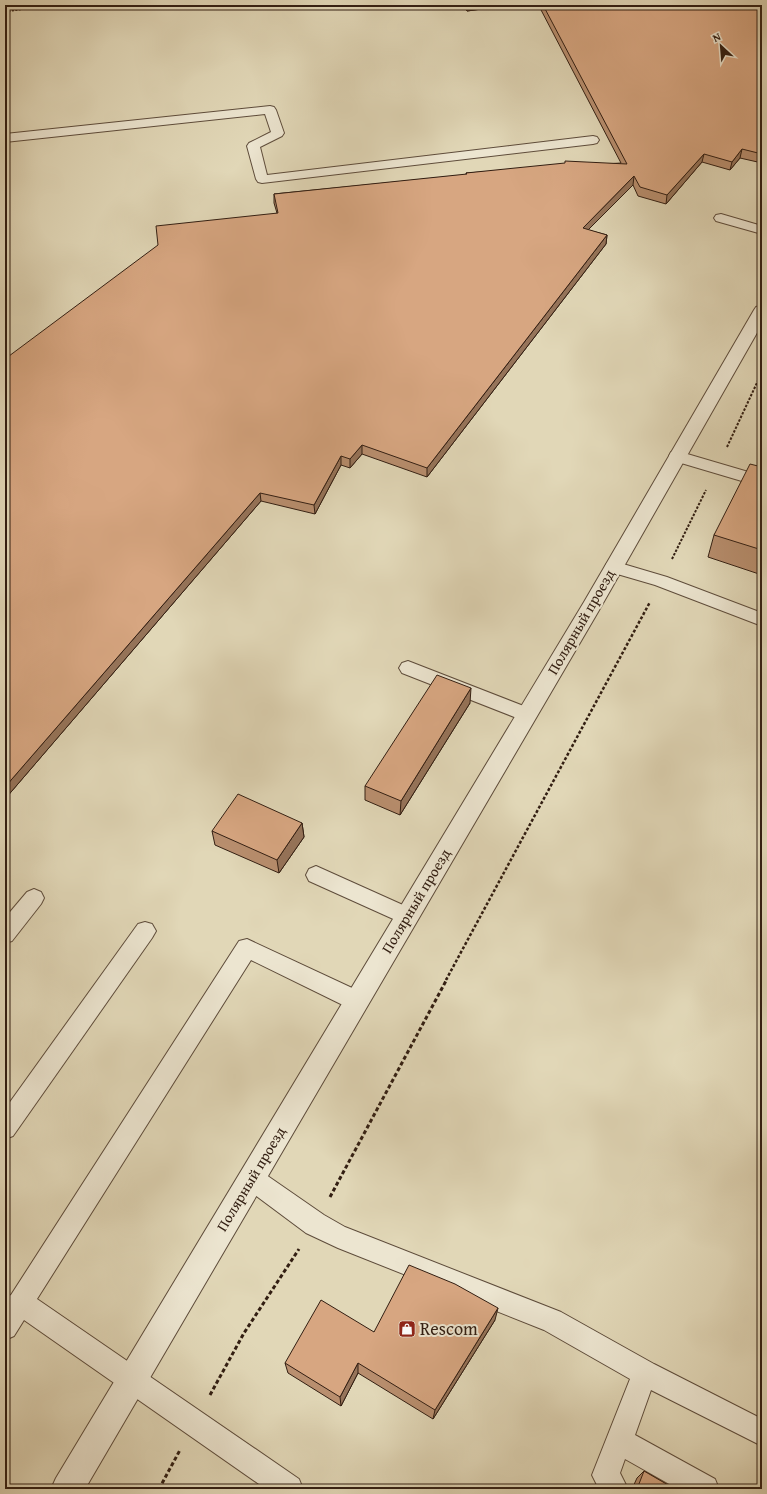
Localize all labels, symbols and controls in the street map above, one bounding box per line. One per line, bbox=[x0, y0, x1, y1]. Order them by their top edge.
north arrow bbox=[701, 26, 741, 66]
text: N bbox=[710, 28, 724, 46]
street label: Полярный проезд bbox=[542, 565, 619, 678]
street label: Полярный проезд bbox=[376, 845, 455, 957]
street label: Полярный проезд bbox=[211, 1123, 290, 1235]
place label: Rescom bbox=[420, 1315, 478, 1342]
shop icon: Rescom bbox=[397, 1319, 417, 1339]

